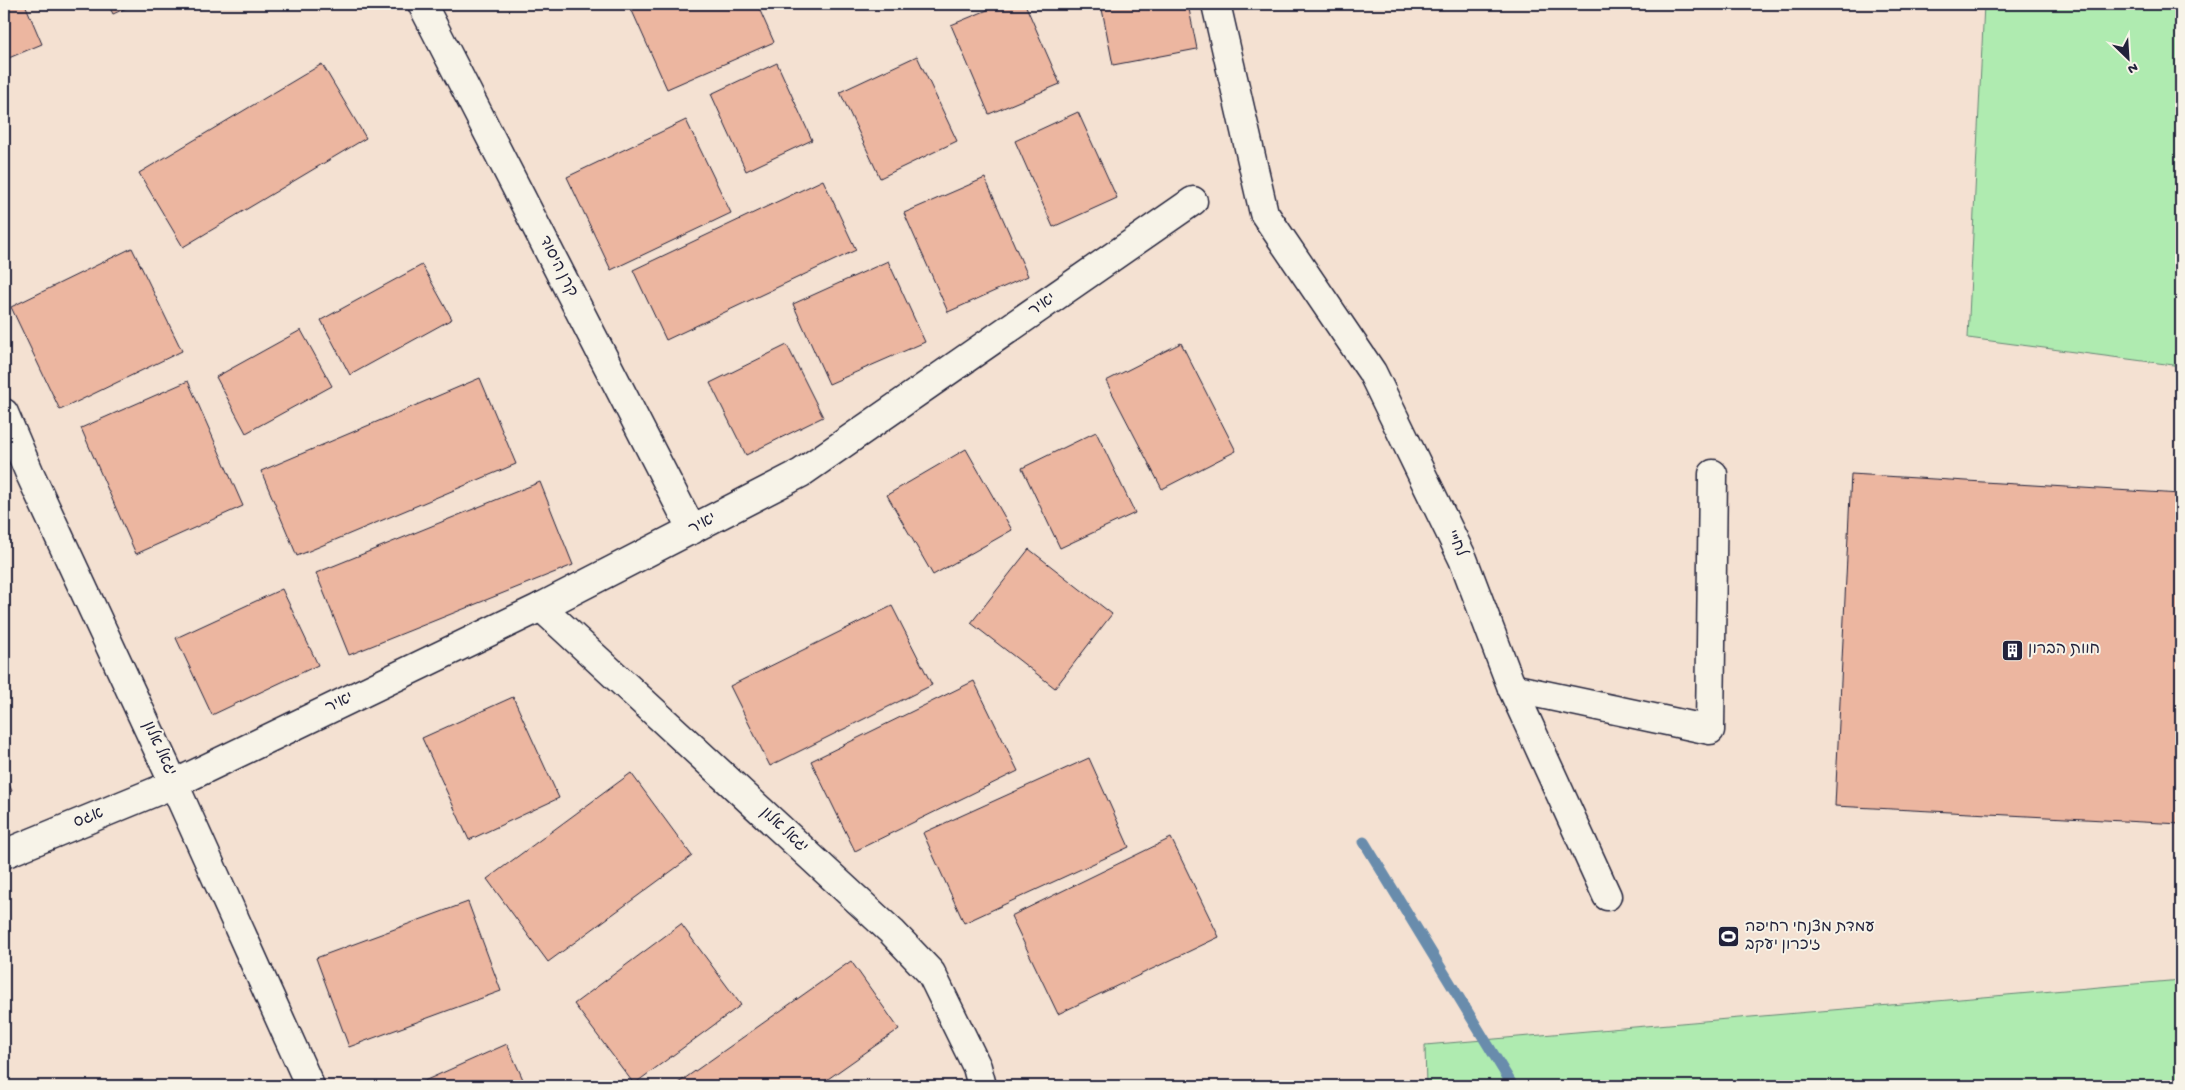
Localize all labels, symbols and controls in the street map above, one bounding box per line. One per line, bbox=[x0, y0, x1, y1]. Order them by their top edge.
north arrow bbox=[2102, 32, 2152, 82]
text: N bbox=[2125, 58, 2140, 77]
street label: קרן היסוד bbox=[534, 233, 580, 301]
street label: יאיר bbox=[1026, 290, 1060, 322]
street label: יאיר bbox=[686, 510, 720, 540]
street label: לח"י bbox=[1441, 527, 1471, 561]
building icon: חוות הברון bbox=[2000, 638, 2024, 662]
place label: חוות הברון bbox=[2028, 641, 2100, 660]
street label: יאיר bbox=[323, 689, 357, 719]
street label: יגאל אלון bbox=[137, 718, 181, 779]
street label: יגאל אלון bbox=[755, 803, 812, 858]
street label: אגס bbox=[71, 804, 107, 834]
place label: עמדת מצנחי רחיפה זיכרון יעקב bbox=[1745, 919, 1874, 956]
sports icon: עמדת מצנחי רחיפה זיכרון יעקב bbox=[1717, 925, 1741, 949]

